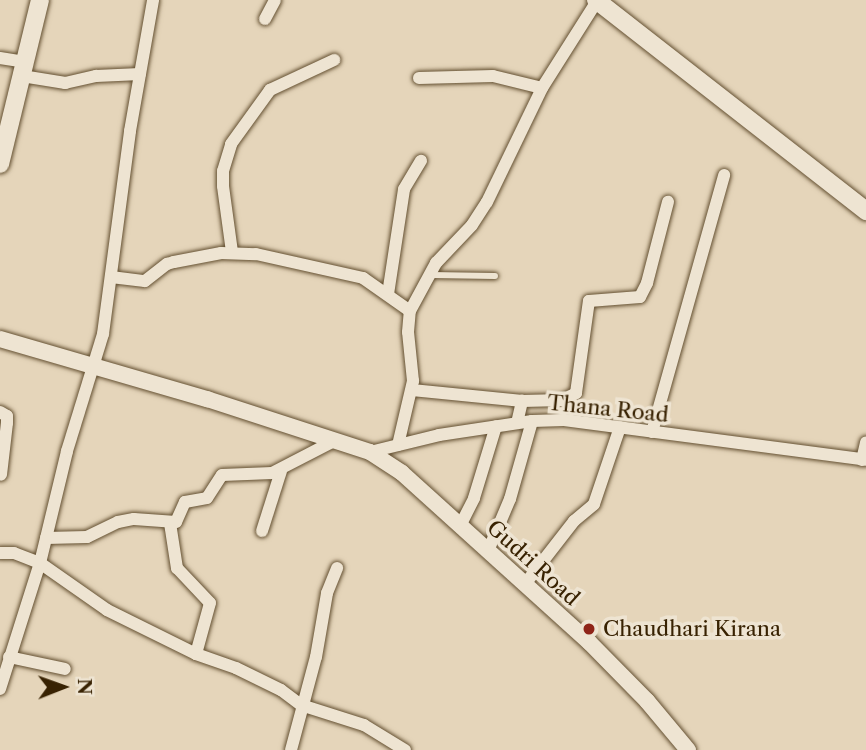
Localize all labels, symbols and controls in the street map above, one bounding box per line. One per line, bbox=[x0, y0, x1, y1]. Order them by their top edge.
street label: Thana Road bbox=[546, 390, 670, 428]
street label: Gudri Road bbox=[482, 515, 584, 611]
place label: Chaudhari Kirana bbox=[603, 616, 781, 642]
marker: Chaudhari Kirana bbox=[581, 621, 597, 637]
north arrow bbox=[28, 652, 98, 722]
text: N bbox=[73, 678, 96, 695]

